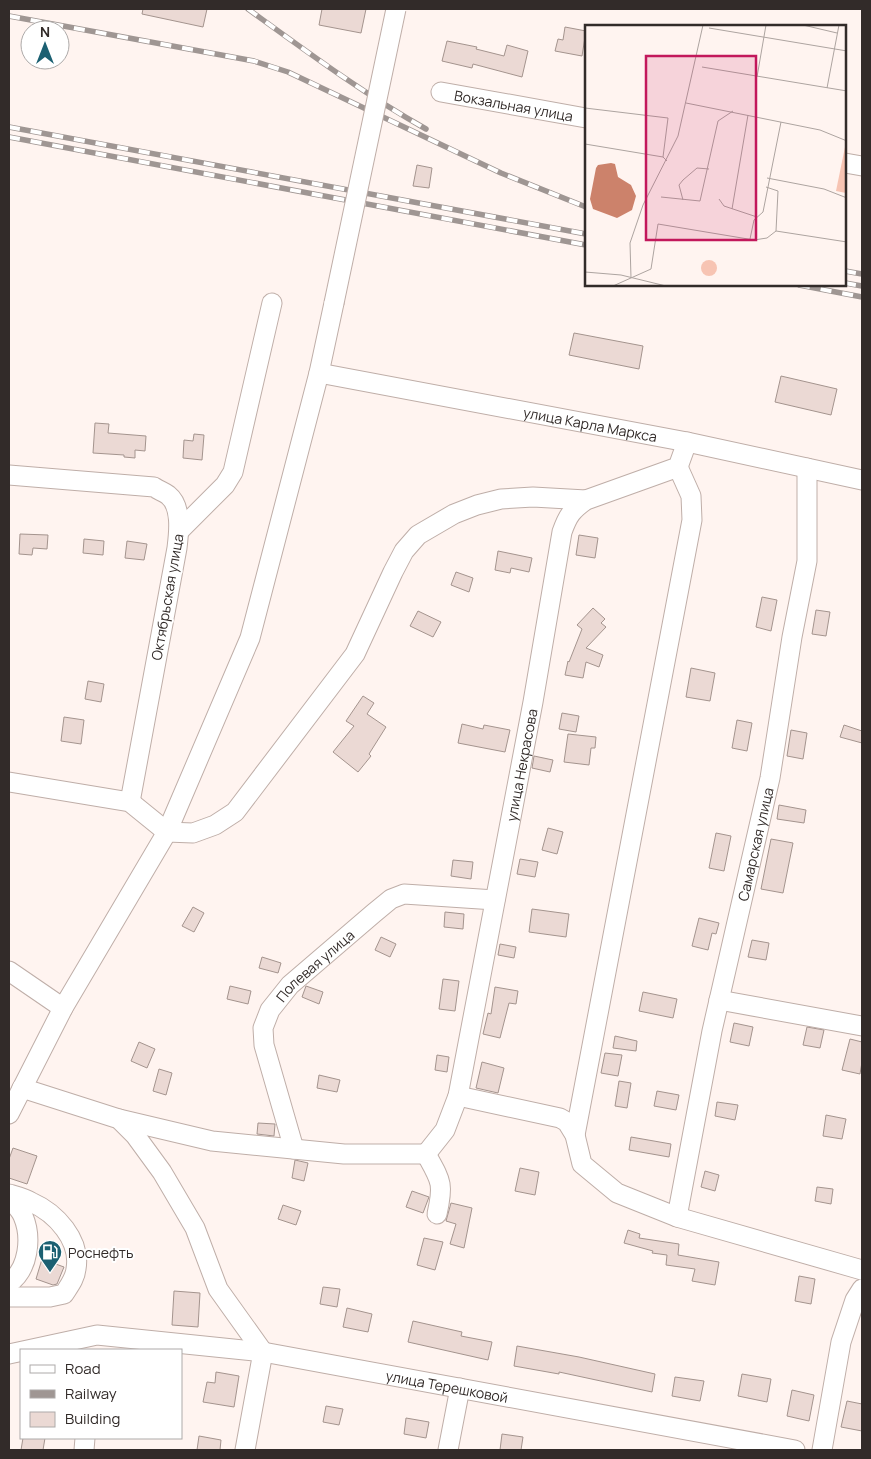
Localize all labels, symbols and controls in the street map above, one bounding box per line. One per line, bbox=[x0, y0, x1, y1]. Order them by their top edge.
north arrow bbox=[20, 20, 70, 70]
text: N bbox=[40, 22, 50, 41]
inset map bbox=[585, 25, 846, 286]
street label: Вокзальная улица bbox=[453, 85, 575, 125]
street label: улица Карла Маркса bbox=[522, 402, 659, 446]
street label: Октябрьская улица bbox=[147, 532, 187, 662]
street label: улица Некрасова bbox=[501, 707, 541, 823]
street label: Самарская улица bbox=[733, 785, 777, 903]
street label: Полевая улица bbox=[271, 925, 358, 1005]
fuel station icon: Роснефть bbox=[37, 1239, 63, 1273]
place label: Роснефть bbox=[68, 1243, 133, 1262]
legend bbox=[20, 1349, 182, 1439]
text: Road bbox=[65, 1358, 101, 1379]
street label: улица Терешковой bbox=[384, 1365, 510, 1406]
text: Railway bbox=[65, 1383, 117, 1404]
text: Building bbox=[65, 1408, 120, 1429]

